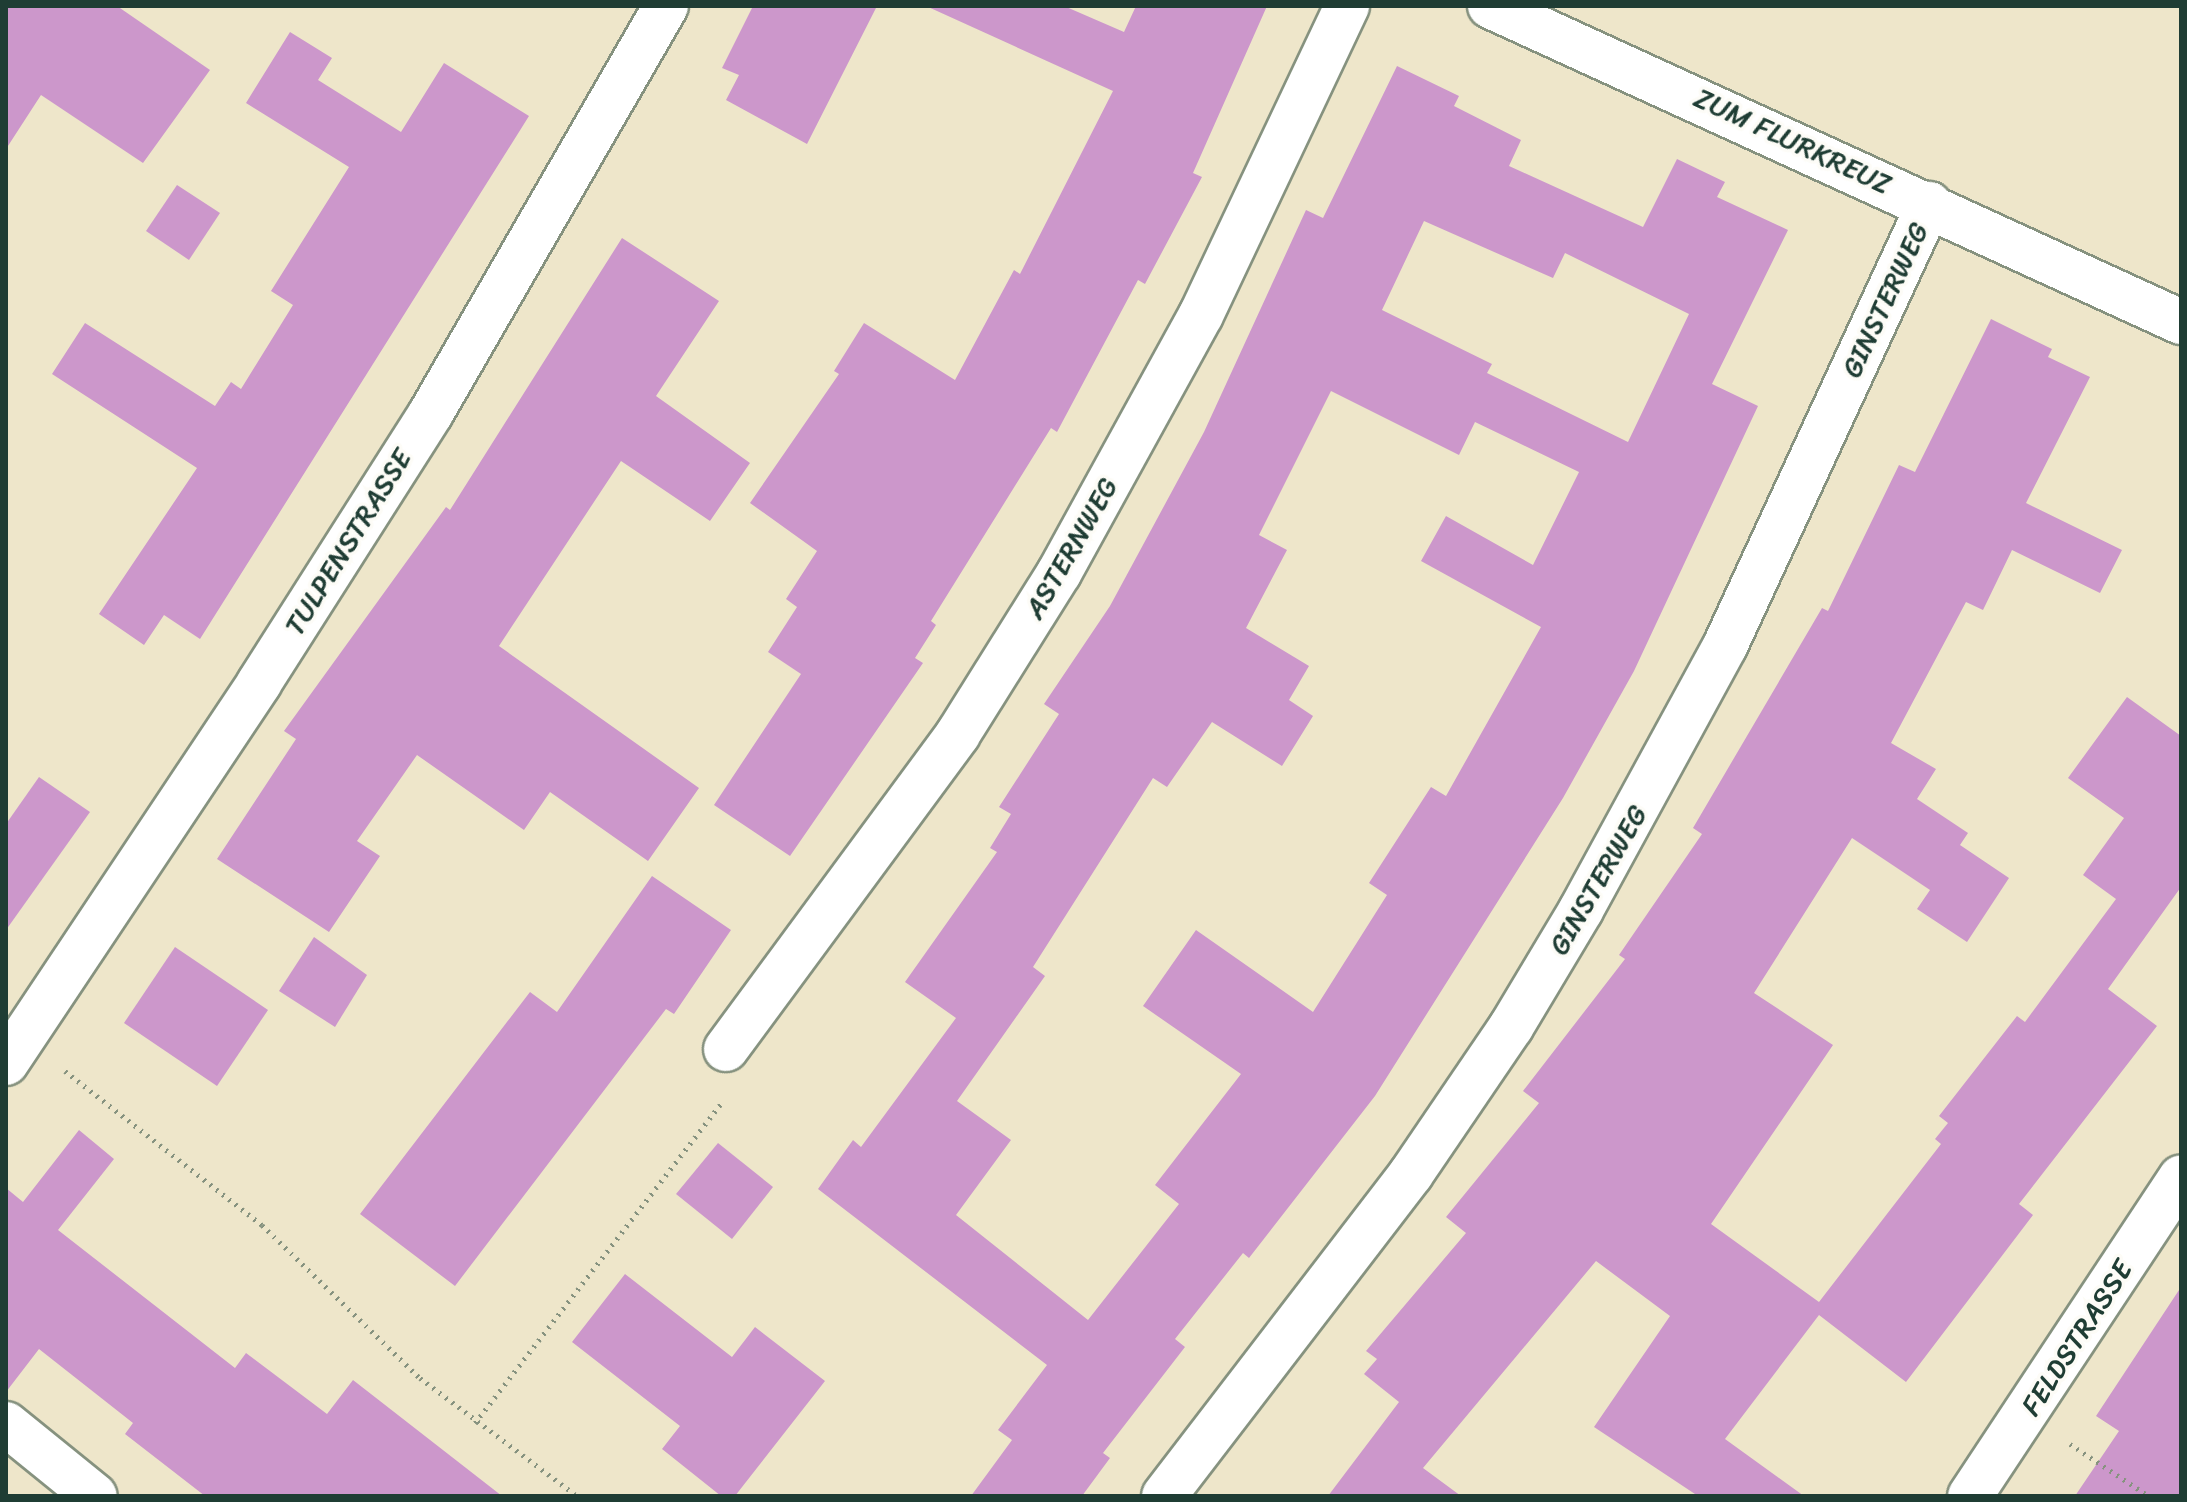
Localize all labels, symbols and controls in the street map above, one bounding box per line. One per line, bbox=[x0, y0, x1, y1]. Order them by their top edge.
street label: ZUM FLURKREUZ bbox=[1689, 81, 1897, 201]
street label: GINSTERWEG bbox=[1835, 217, 1935, 383]
street label: TULPENSTRASSE bbox=[277, 443, 419, 641]
street label: ASTERNWEG bbox=[1017, 471, 1125, 625]
street label: GINSTERWEG bbox=[1542, 799, 1654, 961]
street label: FELDSTRASSE bbox=[2014, 1254, 2140, 1422]

